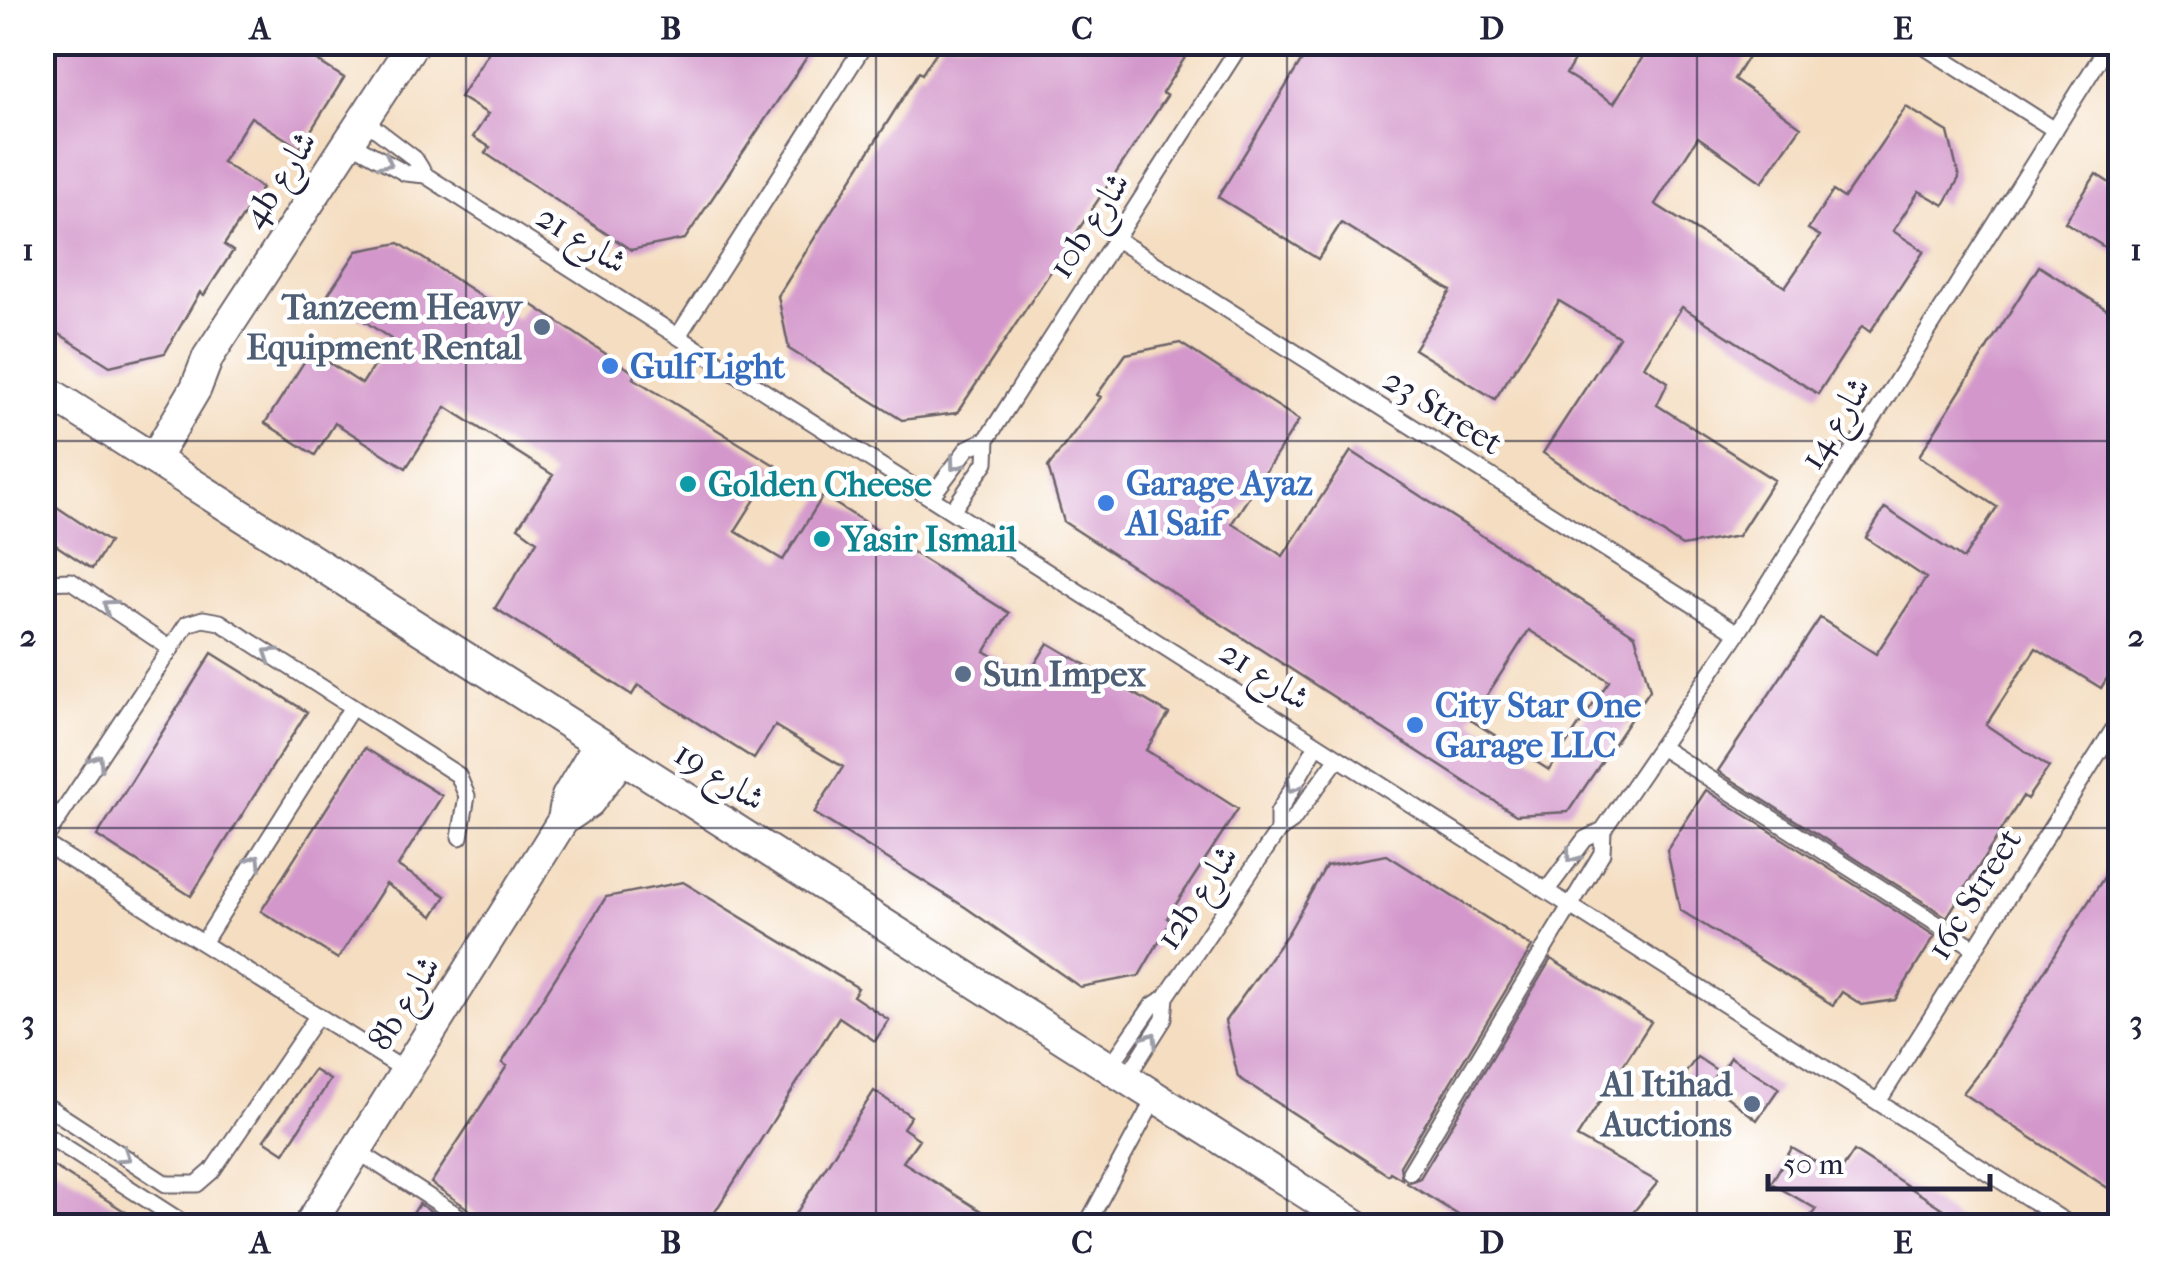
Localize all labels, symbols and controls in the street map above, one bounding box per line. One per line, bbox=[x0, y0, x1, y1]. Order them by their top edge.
text: A bbox=[248, 10, 272, 47]
text: B bbox=[661, 10, 681, 47]
text: C bbox=[1071, 10, 1093, 47]
text: D bbox=[1480, 10, 1504, 47]
text: E bbox=[1893, 10, 1913, 47]
street label: 4b شارع bbox=[233, 123, 332, 239]
one-way arrow bbox=[375, 150, 393, 170]
street label: 10b شارع bbox=[1040, 164, 1145, 290]
street label: شارع 21 bbox=[525, 195, 635, 289]
text: 1 bbox=[22, 231, 34, 268]
text: 1 bbox=[2130, 231, 2142, 268]
place label: Tanzeem Heavy Equipment Rental bbox=[247, 287, 524, 368]
marker: Tanzeem Heavy Equipment Rental bbox=[531, 316, 553, 338]
place label: Gulf Light bbox=[630, 346, 786, 387]
marker: Gulf Light bbox=[599, 355, 621, 377]
street label: 23 Street bbox=[1376, 359, 1510, 464]
street label: شارع 14 bbox=[1791, 369, 1886, 481]
one-way arrow bbox=[951, 453, 968, 471]
place label: Garage Ayaz Al Saif bbox=[1124, 463, 1313, 544]
place label: Golden Cheese bbox=[708, 464, 932, 505]
marker: Golden Cheese bbox=[677, 473, 699, 495]
marker: Garage Ayaz Al Saif bbox=[1095, 492, 1117, 514]
place label: Yasir Ismail bbox=[840, 519, 1017, 560]
marker: Yasir Ismail bbox=[811, 528, 833, 550]
one-way arrow bbox=[102, 600, 121, 618]
text: 2 bbox=[20, 617, 36, 654]
text: 2 bbox=[2128, 617, 2144, 654]
street label: شارع 21 bbox=[1208, 631, 1318, 726]
one-way arrow bbox=[262, 647, 280, 666]
place label: Sun Impex bbox=[983, 654, 1146, 695]
marker: Sun Impex bbox=[952, 663, 974, 685]
place label: City Star One Garage LLC bbox=[1435, 685, 1642, 766]
marker: City Star One Garage LLC bbox=[1404, 714, 1426, 736]
street label: شارع 19 bbox=[663, 732, 773, 826]
one-way arrow bbox=[85, 754, 104, 772]
one-way arrow bbox=[1286, 775, 1305, 793]
street label: 16c Street bbox=[1918, 821, 2030, 967]
street label: 12b شارع bbox=[1147, 837, 1253, 961]
one-way arrow bbox=[1566, 845, 1584, 863]
one-way arrow bbox=[243, 854, 262, 872]
street label: 8b شارع bbox=[359, 948, 456, 1062]
text: 3 bbox=[21, 1003, 35, 1040]
text: 3 bbox=[2129, 1003, 2143, 1040]
one-way arrow bbox=[1139, 1032, 1158, 1050]
place label: Al Itihad Auctions bbox=[1599, 1064, 1733, 1145]
marker: Al Itihad Auctions bbox=[1741, 1093, 1763, 1115]
scale bar bbox=[1768, 1129, 1990, 1191]
one-way arrow bbox=[114, 1144, 132, 1163]
text: 50 m bbox=[1783, 1147, 1844, 1182]
text: A bbox=[248, 1224, 272, 1261]
text: B bbox=[661, 1224, 681, 1261]
text: C bbox=[1071, 1224, 1093, 1261]
text: D bbox=[1480, 1224, 1504, 1261]
text: E bbox=[1893, 1224, 1913, 1261]

